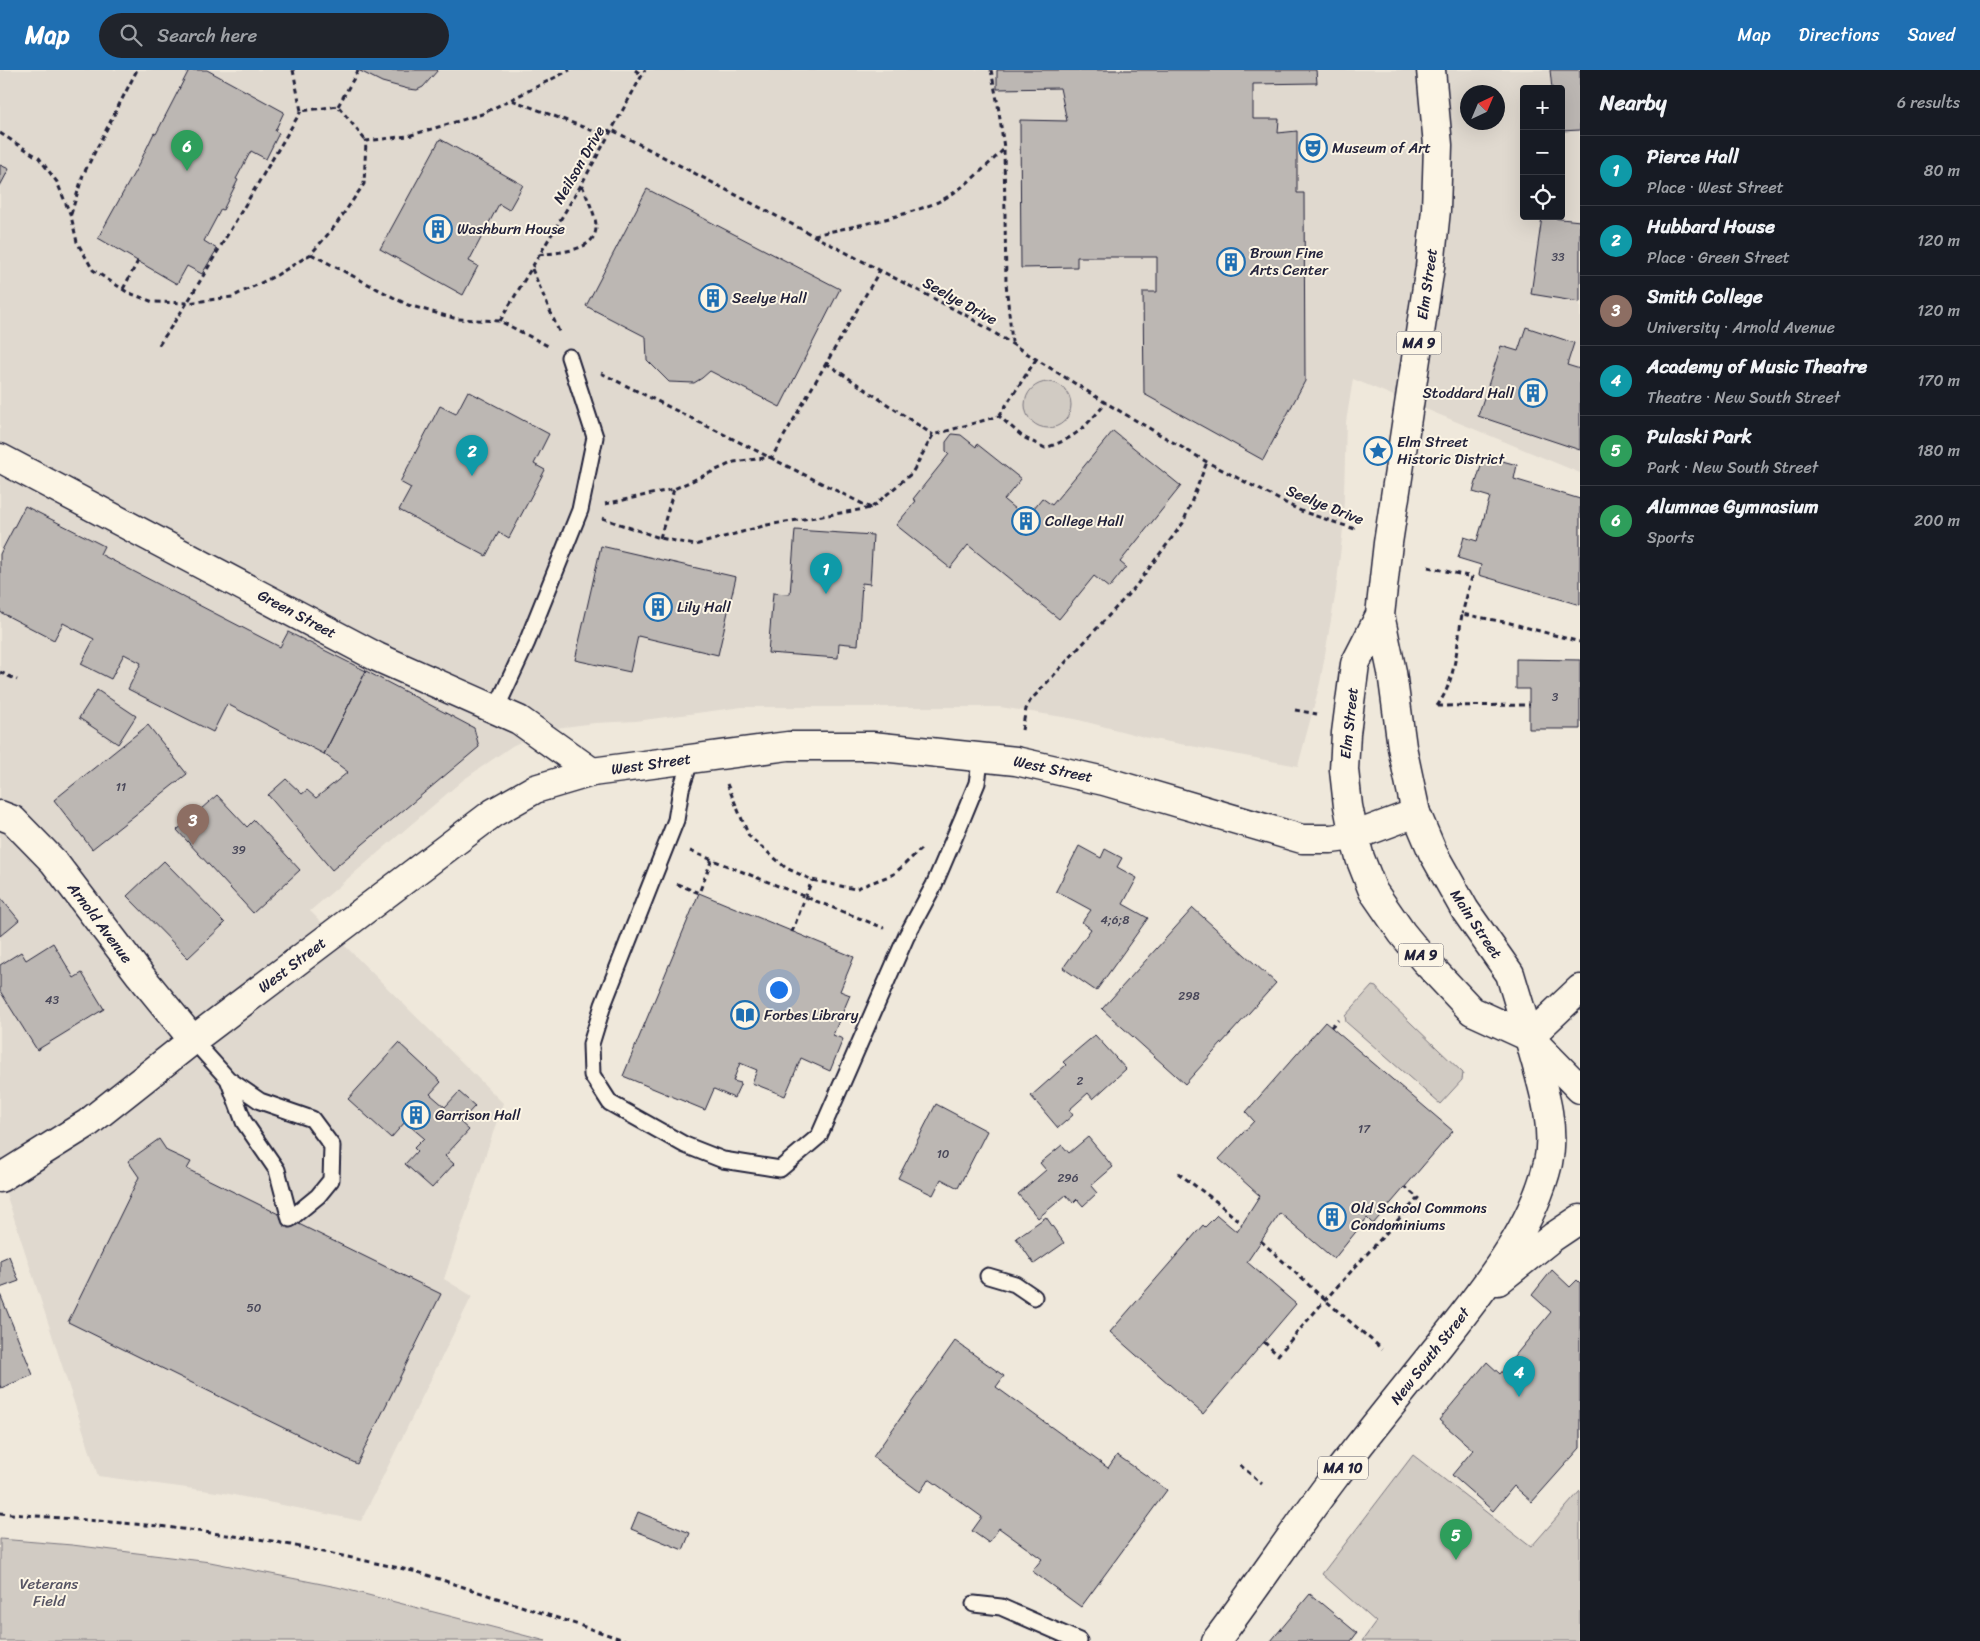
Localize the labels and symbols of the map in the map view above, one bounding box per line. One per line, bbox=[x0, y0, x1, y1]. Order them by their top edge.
north arrow bbox=[1460, 85, 1505, 130]
street label: Neilson Drive bbox=[546, 121, 612, 209]
pin: 6 bbox=[171, 130, 203, 171]
theatre icon: Museum of Art bbox=[1298, 133, 1328, 163]
place label: Museum of Art bbox=[1332, 135, 1431, 161]
building icon: Washburn House bbox=[423, 214, 453, 244]
place label: Washburn House bbox=[457, 216, 565, 242]
place label: Brown Fine Arts Center bbox=[1249, 240, 1329, 283]
street label: Elm Street bbox=[1409, 246, 1445, 321]
house number: 33 bbox=[1551, 246, 1565, 268]
building icon: Brown Fine Arts Center bbox=[1216, 247, 1246, 277]
street label: Seelye Drive bbox=[918, 270, 1002, 332]
building icon: Seelye Hall bbox=[698, 283, 728, 313]
place label: Seelye Hall bbox=[732, 285, 807, 311]
road number: MA 9 bbox=[1396, 332, 1442, 354]
building icon: Stoddard Hall bbox=[1518, 378, 1548, 408]
place label: Stoddard Hall bbox=[1422, 380, 1515, 406]
place label: Elm Street Historic District bbox=[1397, 429, 1505, 472]
pin: 2 bbox=[456, 435, 488, 476]
place icon: Elm Street Historic District bbox=[1363, 436, 1393, 466]
street label: Seelye Drive bbox=[1282, 478, 1368, 533]
building icon: College Hall bbox=[1011, 506, 1041, 536]
place label: College Hall bbox=[1045, 508, 1124, 534]
pin: 1 bbox=[810, 553, 842, 594]
street label: Green Street bbox=[253, 582, 341, 646]
building icon: Lily Hall bbox=[643, 592, 673, 622]
place label: Lily Hall bbox=[677, 594, 731, 620]
street label: Elm Street bbox=[1332, 686, 1366, 760]
house number: 3 bbox=[1552, 686, 1559, 708]
street label: West Street bbox=[609, 745, 693, 782]
street label: West Street bbox=[1011, 748, 1095, 790]
house number: 11 bbox=[116, 776, 126, 798]
pin: 3 bbox=[177, 804, 209, 845]
house number: 39 bbox=[232, 839, 246, 861]
street label: Arnold Avenue bbox=[60, 876, 140, 969]
street label: Main Street bbox=[1443, 884, 1509, 965]
house number: 4;6;8 bbox=[1101, 909, 1129, 931]
street label: West Street bbox=[252, 930, 332, 1000]
road number: MA 9 bbox=[1398, 944, 1444, 966]
your location bbox=[766, 977, 792, 1003]
house number: 298 bbox=[1178, 985, 1200, 1007]
house number: 43 bbox=[45, 989, 59, 1011]
library icon: Forbes Library bbox=[730, 1000, 760, 1030]
place label: Forbes Library bbox=[764, 1002, 859, 1028]
house number: 2 bbox=[1077, 1070, 1084, 1092]
building icon: Garrison Hall bbox=[401, 1100, 431, 1130]
place label: Garrison Hall bbox=[435, 1102, 521, 1128]
house number: 17 bbox=[1358, 1118, 1371, 1140]
house number: 10 bbox=[937, 1143, 950, 1165]
house number: 296 bbox=[1057, 1167, 1079, 1189]
place label: Old School Commons Condominiums bbox=[1351, 1195, 1488, 1238]
building icon: Old School Commons Condominiums bbox=[1317, 1202, 1347, 1232]
house number: 50 bbox=[247, 1297, 262, 1319]
street label: New South Street bbox=[1383, 1301, 1477, 1410]
pin: 4 bbox=[1503, 1356, 1535, 1397]
road number: MA 10 bbox=[1318, 1456, 1368, 1480]
pin: 5 bbox=[1440, 1519, 1472, 1560]
park label: Veterans Field bbox=[20, 1571, 78, 1614]

